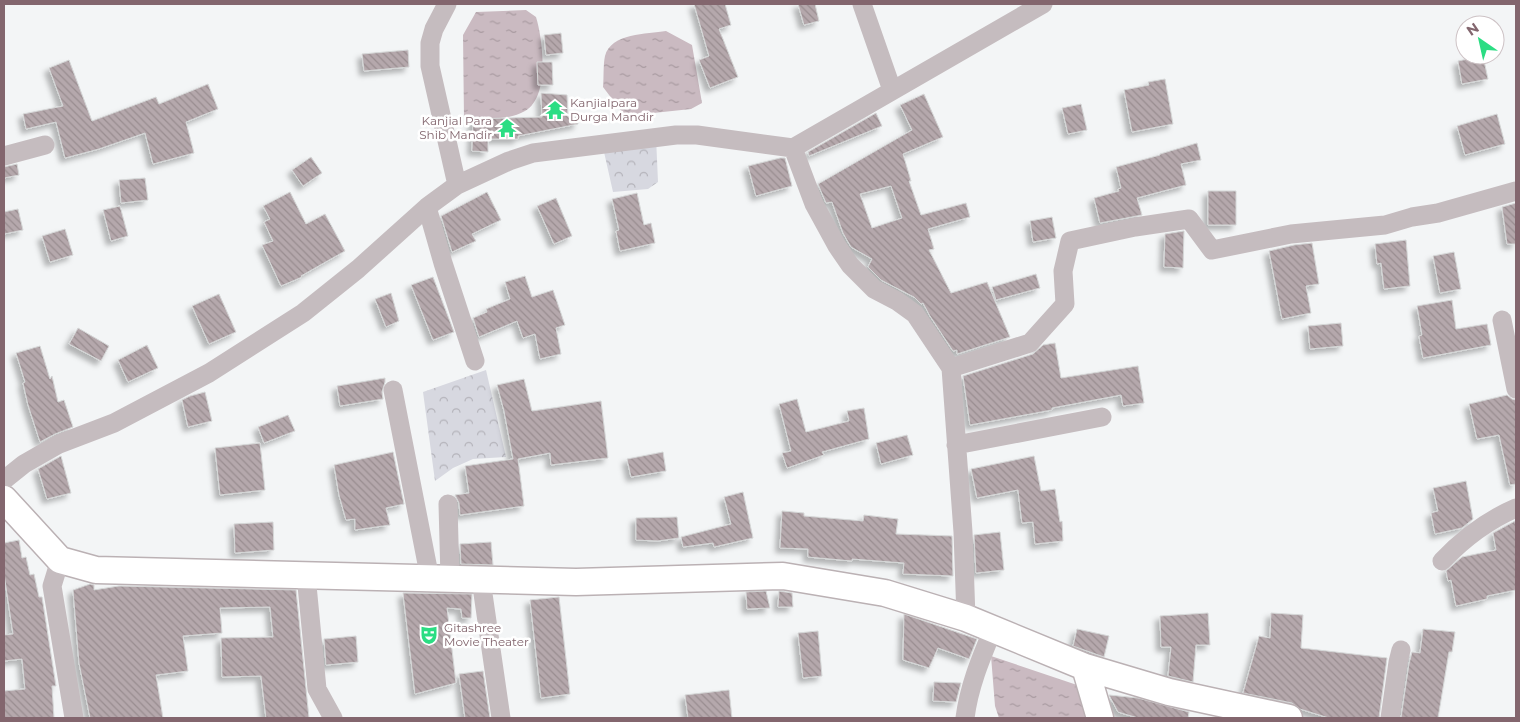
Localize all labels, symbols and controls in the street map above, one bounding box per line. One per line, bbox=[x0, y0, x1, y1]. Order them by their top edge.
north arrow bbox=[1455, 15, 1505, 65]
text: N bbox=[1463, 19, 1482, 40]
place label: Kanjialpara Durga Mandir bbox=[570, 95, 654, 124]
temple icon: Kanjialpara Durga Mandir bbox=[544, 99, 566, 121]
place label: Kanjial Para Shib Mandir bbox=[419, 113, 492, 142]
temple icon: Kanjial Para Shib Mandir bbox=[496, 117, 518, 139]
place label: Gitashree Movie Theater bbox=[444, 620, 529, 649]
theatre icon: Gitashree Movie Theater bbox=[418, 624, 440, 646]

